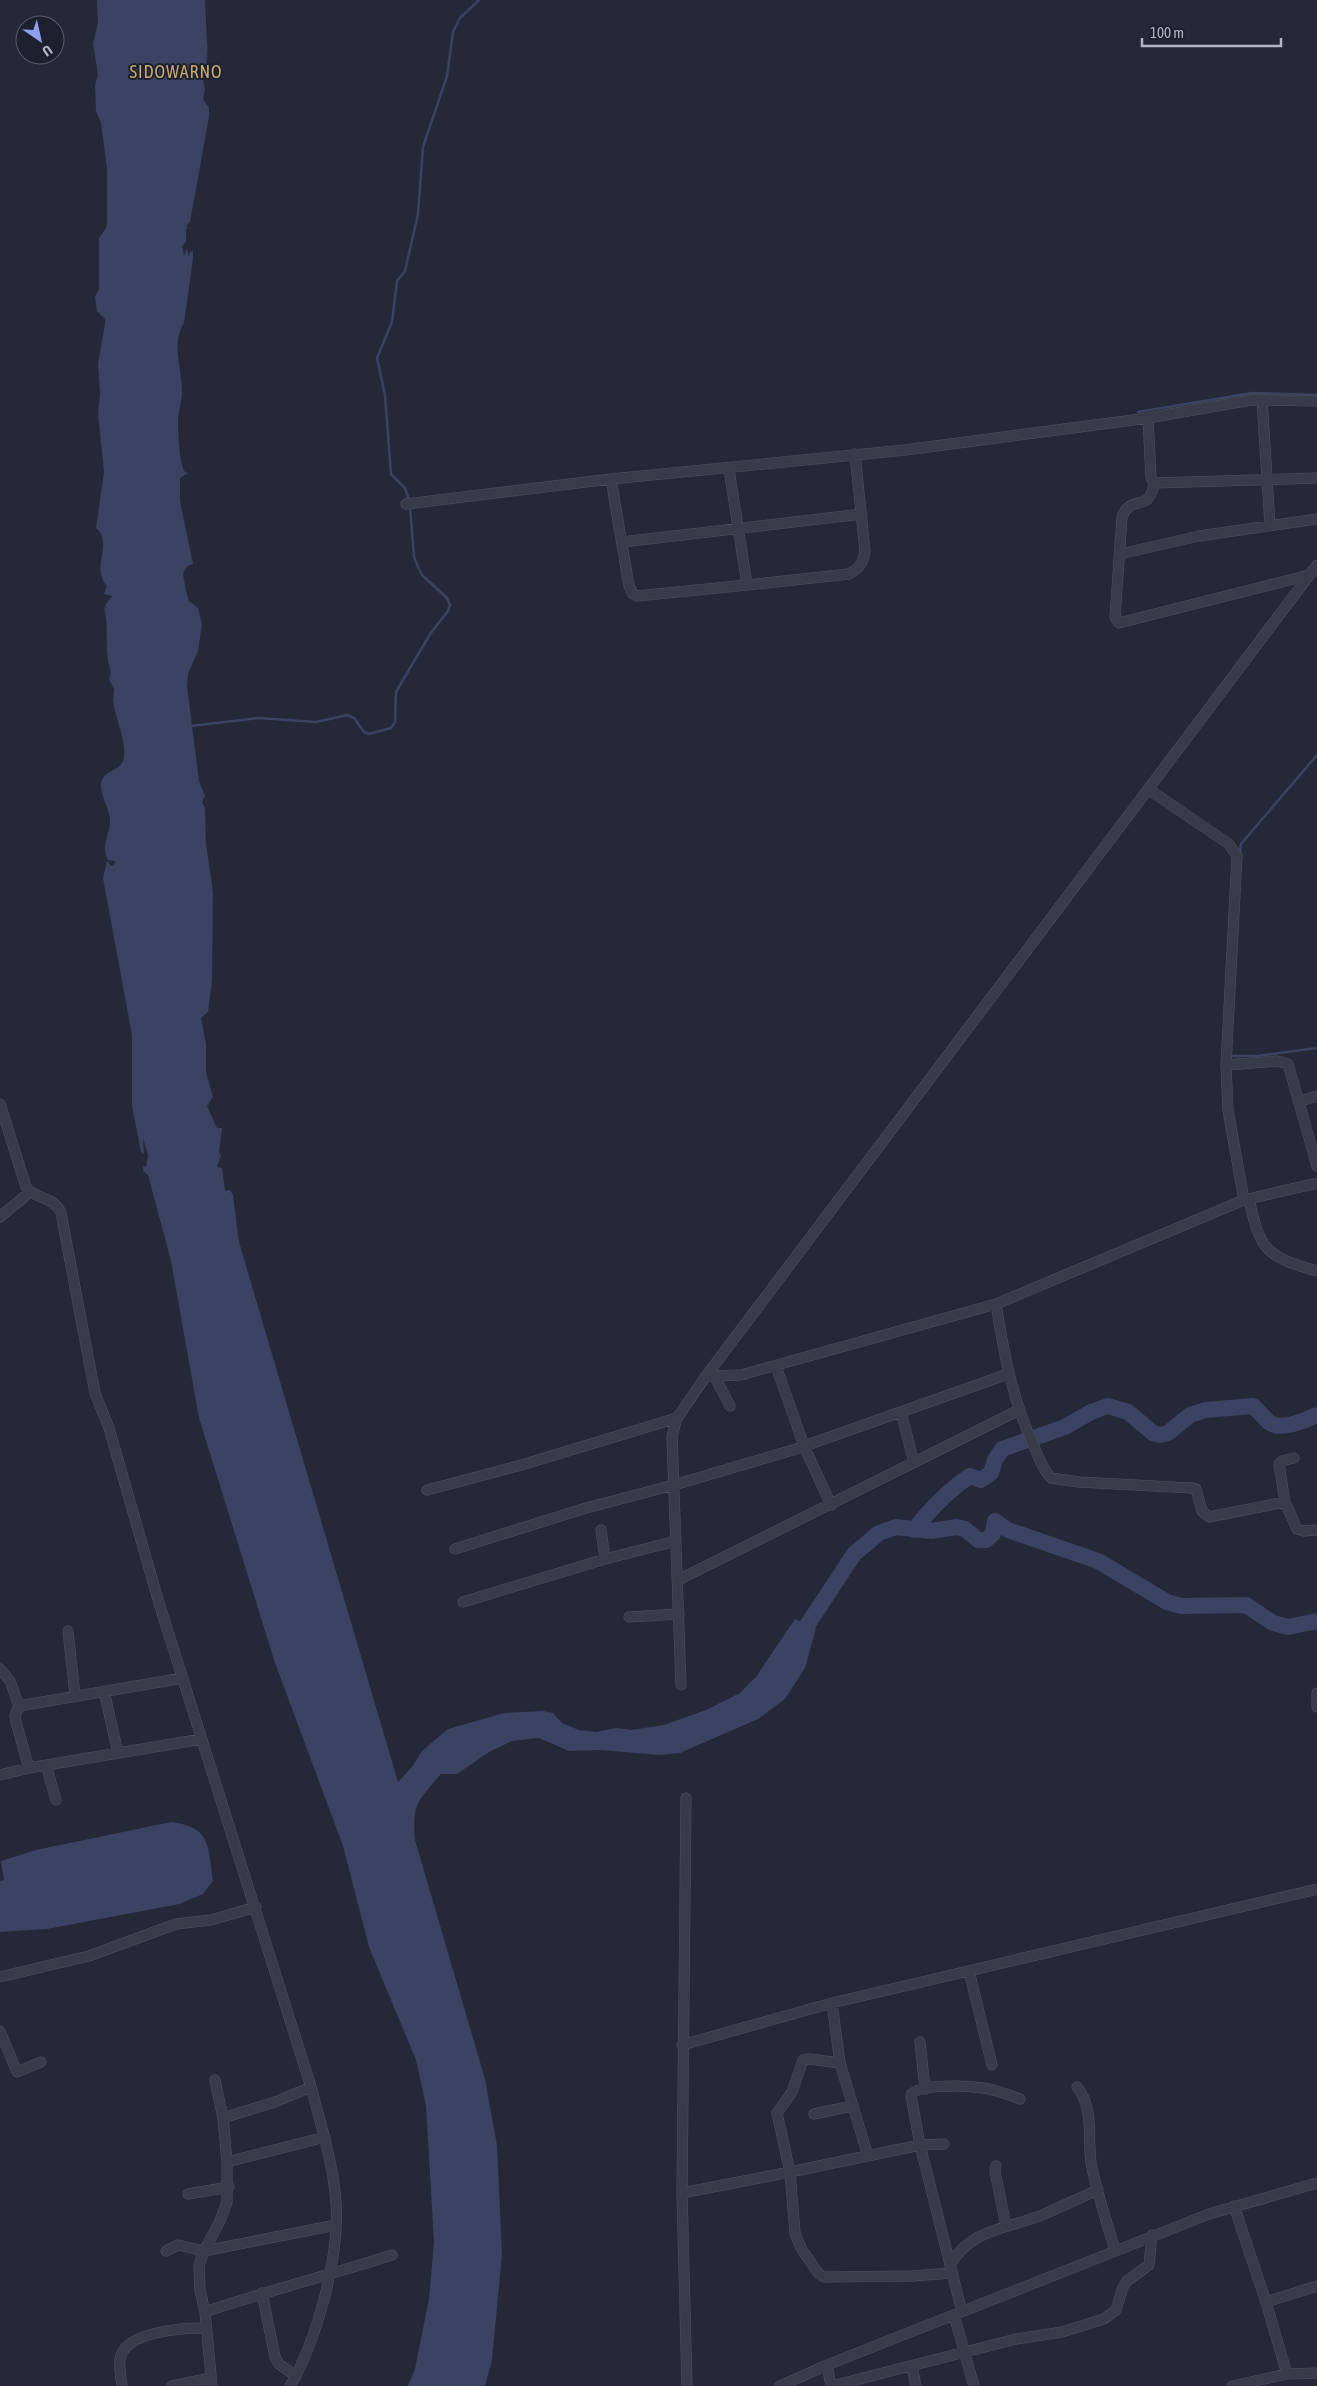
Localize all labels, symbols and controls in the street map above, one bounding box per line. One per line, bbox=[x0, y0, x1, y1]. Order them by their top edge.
north arrow bbox=[15, 15, 65, 65]
scale bar bbox=[1142, 15, 1281, 47]
text: 100 m bbox=[1150, 24, 1184, 41]
text: U bbox=[39, 42, 55, 60]
district label: SIDOWARNO bbox=[129, 61, 223, 82]

